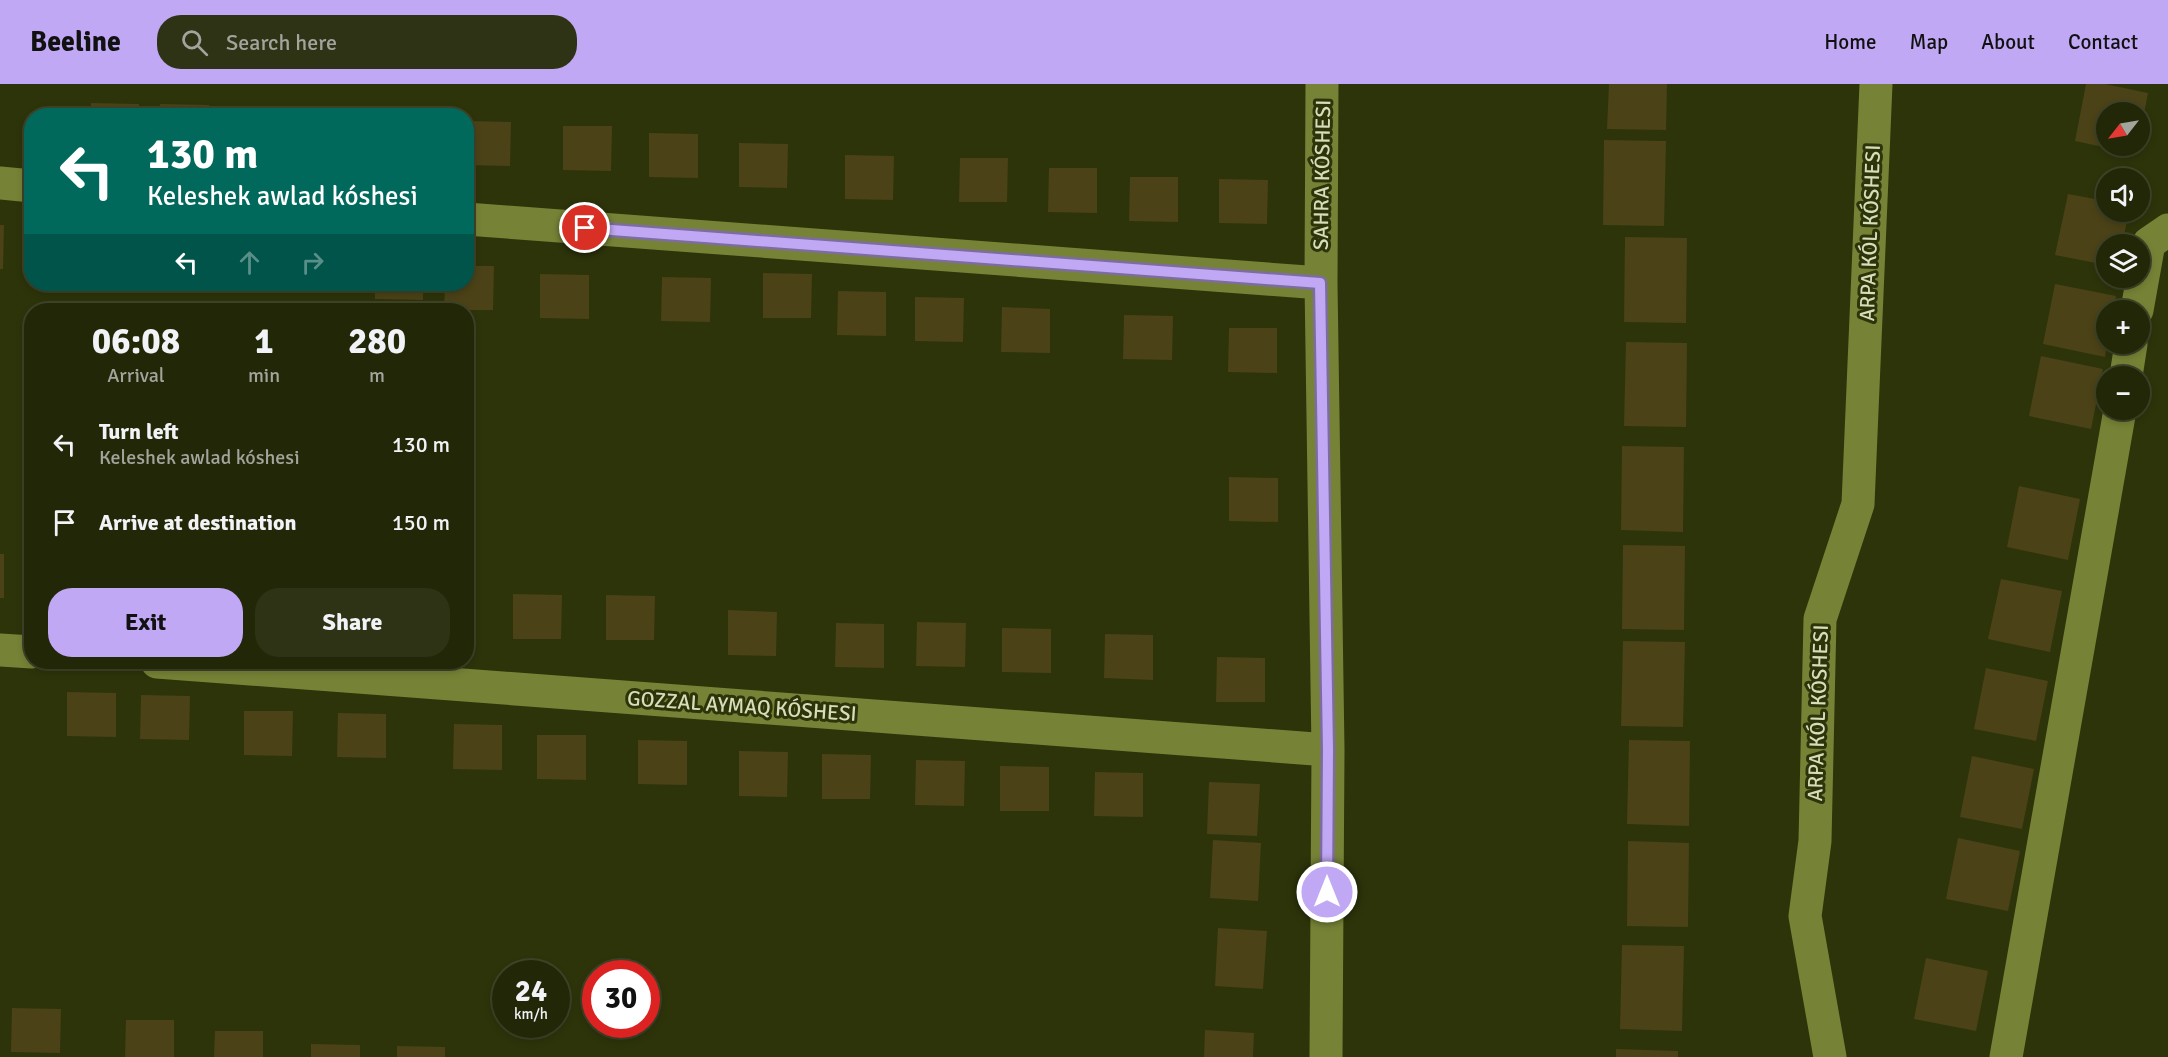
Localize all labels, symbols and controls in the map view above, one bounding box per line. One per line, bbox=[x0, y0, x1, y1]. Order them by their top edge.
search box bbox=[157, 15, 577, 69]
text: Beeline bbox=[30, 25, 121, 59]
icon: search bbox=[178, 26, 211, 59]
text: Search here bbox=[226, 29, 337, 56]
text: Home bbox=[1824, 29, 1877, 55]
text: Map bbox=[1910, 29, 1948, 55]
text: About bbox=[1981, 29, 2035, 55]
text: Contact bbox=[2068, 29, 2138, 55]
street label: SAHRA KÓSHESI bbox=[1308, 100, 1336, 250]
north arrow bbox=[2096, 102, 2150, 156]
map controls bbox=[2096, 102, 2150, 420]
text: 130 m bbox=[147, 129, 258, 180]
icon: left bbox=[48, 132, 126, 210]
street label: ARPA KÓL KÓSHESI bbox=[1854, 144, 1886, 322]
button: sound bbox=[2096, 168, 2150, 222]
text: Keleshek awlad kóshesi bbox=[147, 180, 418, 213]
pin bbox=[559, 202, 610, 253]
icon: arrive bbox=[568, 211, 601, 244]
button: layers bbox=[2096, 234, 2150, 288]
icon: left bbox=[170, 246, 203, 279]
icon: ahead bbox=[233, 246, 266, 279]
icon: right bbox=[296, 246, 329, 279]
button: + bbox=[2096, 300, 2150, 354]
text: 06:08 bbox=[92, 319, 180, 364]
text: 1 bbox=[254, 319, 274, 364]
text: 280 bbox=[348, 319, 406, 364]
text: Arrival bbox=[107, 363, 165, 388]
text: min bbox=[248, 363, 280, 388]
text: m bbox=[369, 363, 385, 388]
button: − bbox=[2096, 366, 2150, 420]
text: Turn left bbox=[99, 418, 179, 445]
icon: left bbox=[48, 428, 81, 461]
text: 130 m bbox=[392, 431, 450, 458]
text: Keleshek awlad kóshesi bbox=[99, 445, 300, 470]
icon: arrive bbox=[48, 506, 81, 539]
text: Arrive at destination bbox=[99, 509, 296, 536]
text: 150 m bbox=[392, 509, 450, 536]
button: Exit bbox=[48, 588, 243, 657]
button: Share bbox=[255, 588, 450, 657]
street label: ARPA KÓL KÓSHESI bbox=[1802, 624, 1834, 802]
street label: GOZZAL AYMAQ KÓSHESI bbox=[626, 685, 858, 727]
position arrow bbox=[1295, 860, 1359, 924]
speed limit sign: 30 bbox=[582, 960, 660, 1038]
text: 24 bbox=[515, 973, 547, 1010]
text: km/h bbox=[514, 1005, 548, 1023]

